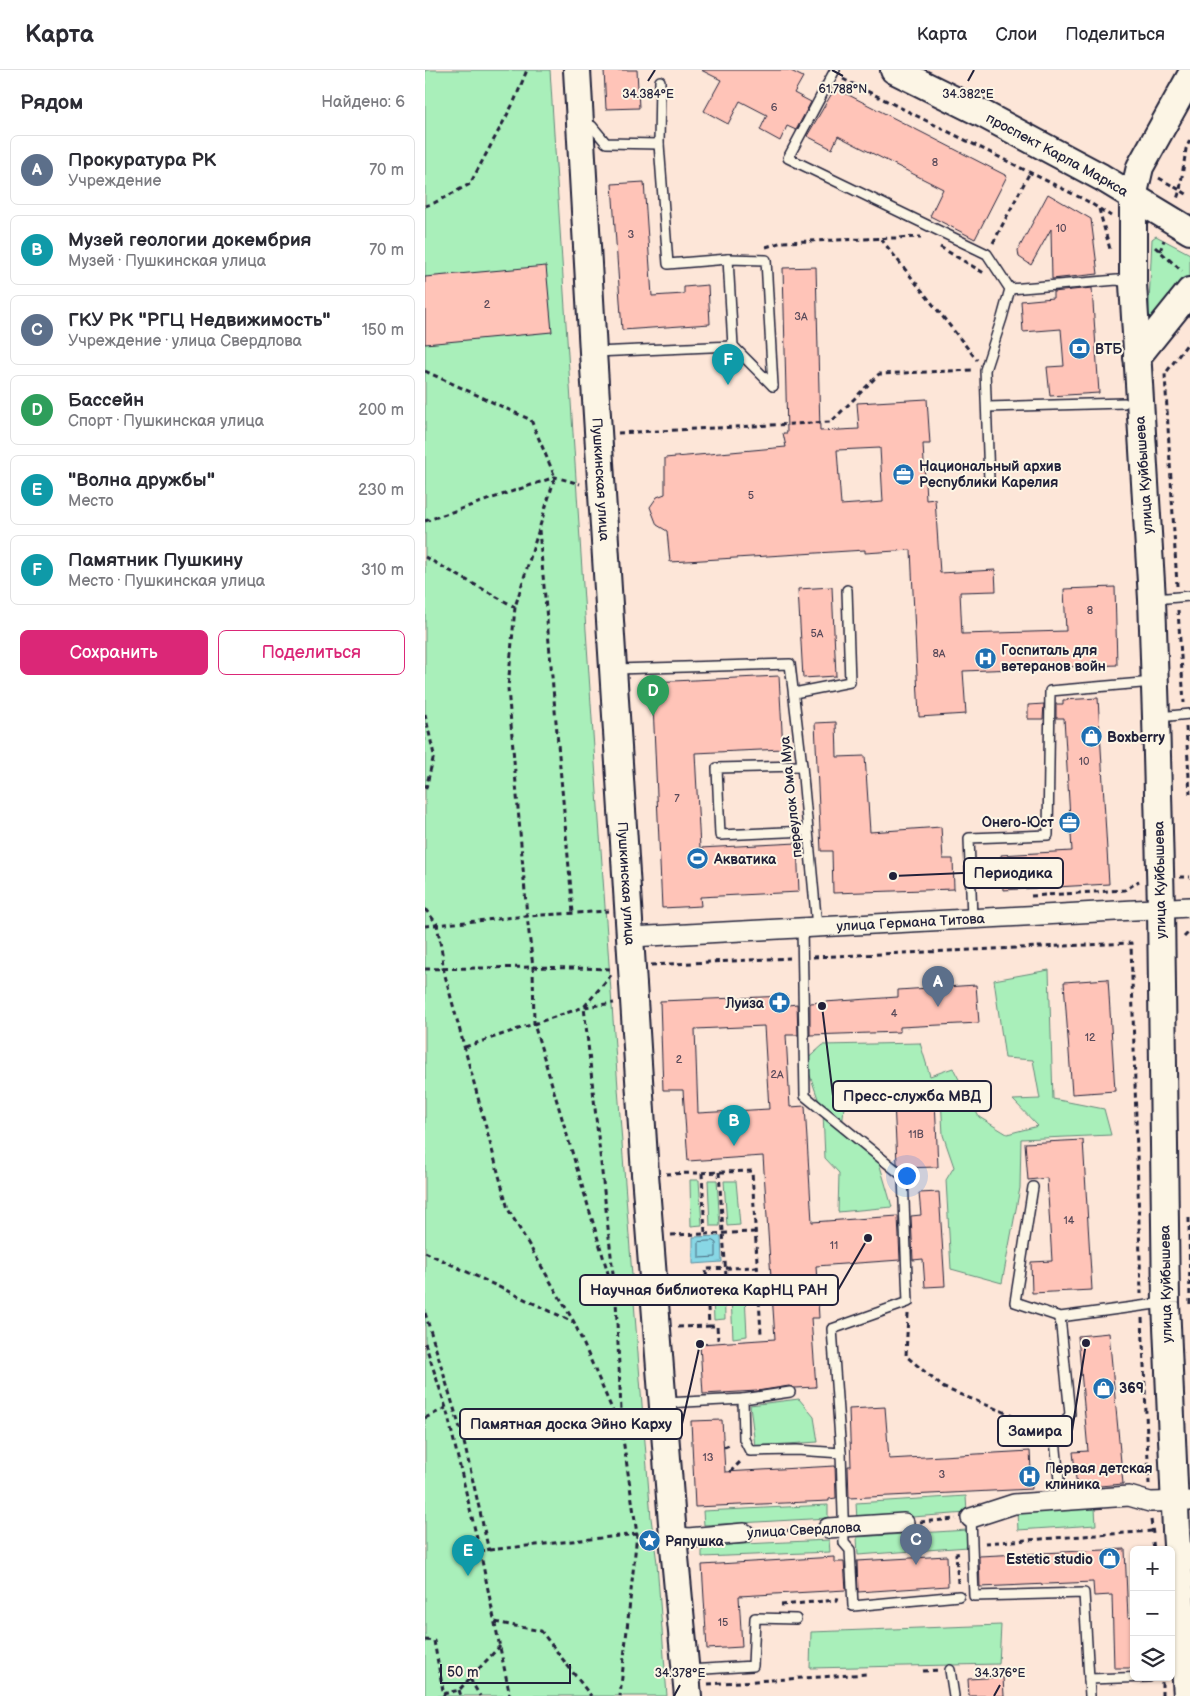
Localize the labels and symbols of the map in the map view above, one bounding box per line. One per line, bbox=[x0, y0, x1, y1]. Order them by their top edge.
text: 61.788°N bbox=[819, 82, 867, 97]
text: 34.384°E bbox=[622, 87, 674, 102]
text: 34.382°E bbox=[942, 87, 994, 102]
house number: 6 bbox=[771, 101, 778, 114]
street label: проспект Карла Маркса bbox=[983, 109, 1132, 201]
house number: 8 bbox=[932, 156, 938, 169]
house number: 10 bbox=[1056, 222, 1067, 235]
house number: 3 bbox=[628, 228, 635, 241]
house number: 2 bbox=[484, 298, 491, 311]
house number: 3А bbox=[794, 310, 808, 323]
bank icon: ВТБ bbox=[1067, 337, 1091, 361]
place label: ВТБ bbox=[1095, 341, 1122, 358]
pin: F bbox=[712, 344, 744, 385]
street label: улица Куйбышева bbox=[1131, 415, 1157, 534]
street label: Пушкинская улица bbox=[589, 417, 613, 542]
place label: Национальный архив Республики Карелия bbox=[919, 458, 1062, 491]
office icon: Национальный архив Республики Карелия bbox=[891, 462, 915, 486]
house number: 5 bbox=[748, 489, 754, 502]
house number: 8 bbox=[1087, 604, 1093, 617]
house number: 5А bbox=[811, 627, 824, 640]
place label: Госпиталь для ветеранов войн bbox=[1001, 642, 1106, 675]
hospital icon: Госпиталь для ветеранов войн bbox=[973, 646, 997, 670]
house number: 8А bbox=[932, 647, 946, 660]
pin: D bbox=[637, 675, 669, 716]
shop icon: Boxberry bbox=[1079, 725, 1103, 749]
place label: Boxberry bbox=[1107, 729, 1166, 746]
street label: переулок Ома Муа bbox=[776, 735, 806, 859]
house number: 10 bbox=[1079, 755, 1090, 768]
house number: 7 bbox=[674, 792, 680, 805]
office icon: Онего-Юст bbox=[1058, 810, 1082, 834]
place label: Онего-Юст bbox=[982, 814, 1054, 831]
street label: улица Куйбышева bbox=[1150, 820, 1170, 939]
street label: Пушкинская улица bbox=[614, 821, 639, 946]
sports icon: Акватика bbox=[686, 847, 710, 871]
place label: Акватика bbox=[713, 851, 777, 868]
callout: Периодика bbox=[964, 858, 1063, 888]
text: Периодика bbox=[974, 864, 1053, 883]
street label: улица Германа Титова bbox=[836, 909, 986, 934]
pin: A bbox=[922, 966, 954, 1007]
pharmacy icon: Луиза bbox=[768, 991, 792, 1015]
place label: Луиза bbox=[724, 995, 765, 1012]
house number: 4 bbox=[891, 1007, 898, 1020]
house number: 12 bbox=[1085, 1031, 1096, 1044]
house number: 2 bbox=[676, 1053, 683, 1066]
house number: 2А bbox=[770, 1068, 784, 1081]
callout: Пресс-служба МВД bbox=[833, 1081, 991, 1111]
text: Пресс-служба МВД bbox=[843, 1087, 981, 1106]
pin: B bbox=[718, 1105, 750, 1146]
house number: 11В bbox=[908, 1128, 924, 1141]
your location bbox=[894, 1163, 920, 1189]
house number: 14 bbox=[1064, 1214, 1075, 1227]
street label: улица Куйбышева bbox=[1156, 1224, 1176, 1343]
house number: 11 bbox=[830, 1239, 838, 1252]
callout: Научная библиотека КарНЦ РАН bbox=[580, 1275, 838, 1305]
text: Научная библиотека КарНЦ РАН bbox=[590, 1281, 828, 1300]
shop icon: 369 bbox=[1091, 1376, 1115, 1400]
place label: 369 bbox=[1119, 1380, 1144, 1397]
callout: Памятная доска Эйно Карху bbox=[460, 1409, 682, 1439]
text: Памятная доска Эйно Карху bbox=[470, 1415, 673, 1434]
callout: Замира bbox=[998, 1416, 1072, 1446]
text: Замира bbox=[1008, 1422, 1062, 1441]
house number: 13 bbox=[702, 1451, 714, 1464]
place label: Первая детская клиника bbox=[1045, 1460, 1153, 1493]
hospital icon: Первая детская клиника bbox=[1017, 1464, 1041, 1488]
house number: 3 bbox=[939, 1468, 946, 1481]
street label: улица Свердлова bbox=[747, 1518, 862, 1541]
pin: C bbox=[900, 1524, 932, 1565]
place icon: Ряпушка bbox=[637, 1529, 661, 1553]
place label: Ряпушка bbox=[665, 1533, 725, 1550]
pin: E bbox=[452, 1535, 484, 1576]
shop icon: Estetic studio bbox=[1097, 1547, 1121, 1571]
place label: Estetic studio bbox=[1006, 1551, 1093, 1568]
house number: 15 bbox=[718, 1616, 728, 1629]
scale bar bbox=[440, 1661, 571, 1684]
text: 34.378°E bbox=[655, 1666, 705, 1681]
text: 34.376°E bbox=[975, 1666, 1026, 1681]

